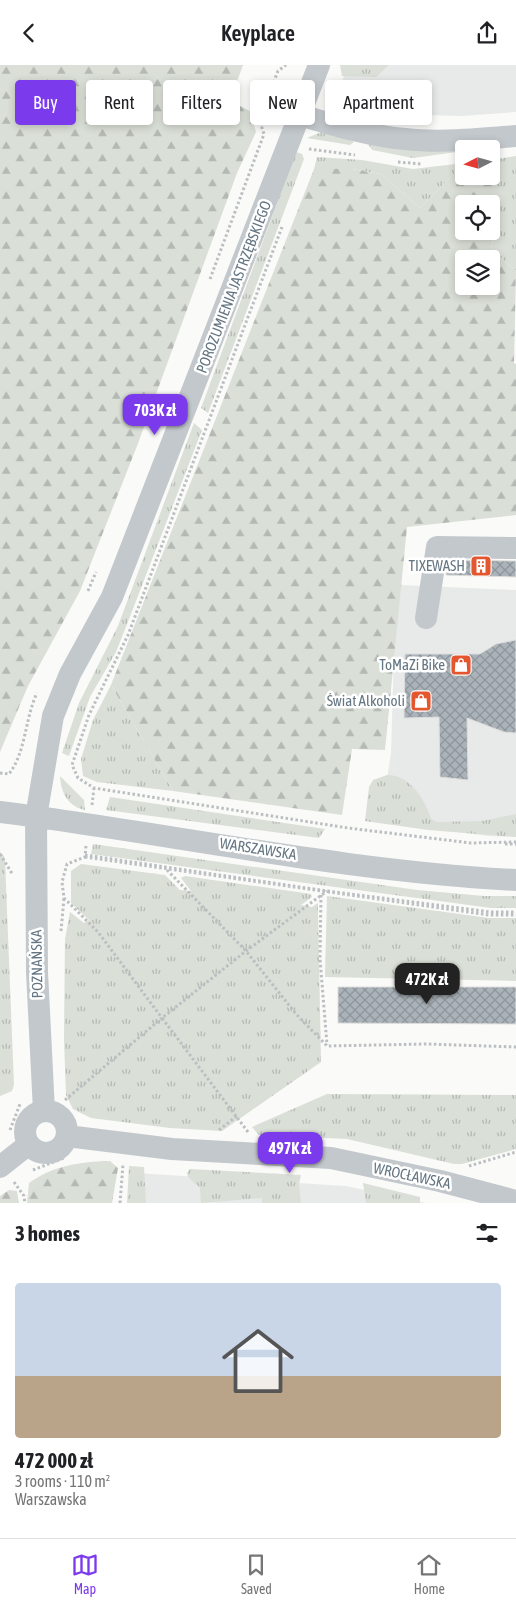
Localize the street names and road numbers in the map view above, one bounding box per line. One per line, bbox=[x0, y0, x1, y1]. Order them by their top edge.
street label: POROZUMIENIA JASTRZĘBSKIEGO bbox=[193, 198, 274, 375]
street label: WARSZAWSKA bbox=[219, 834, 298, 863]
street label: POZNAŃSKA bbox=[27, 929, 46, 998]
street label: WROCŁAWSKA bbox=[372, 1159, 453, 1192]

